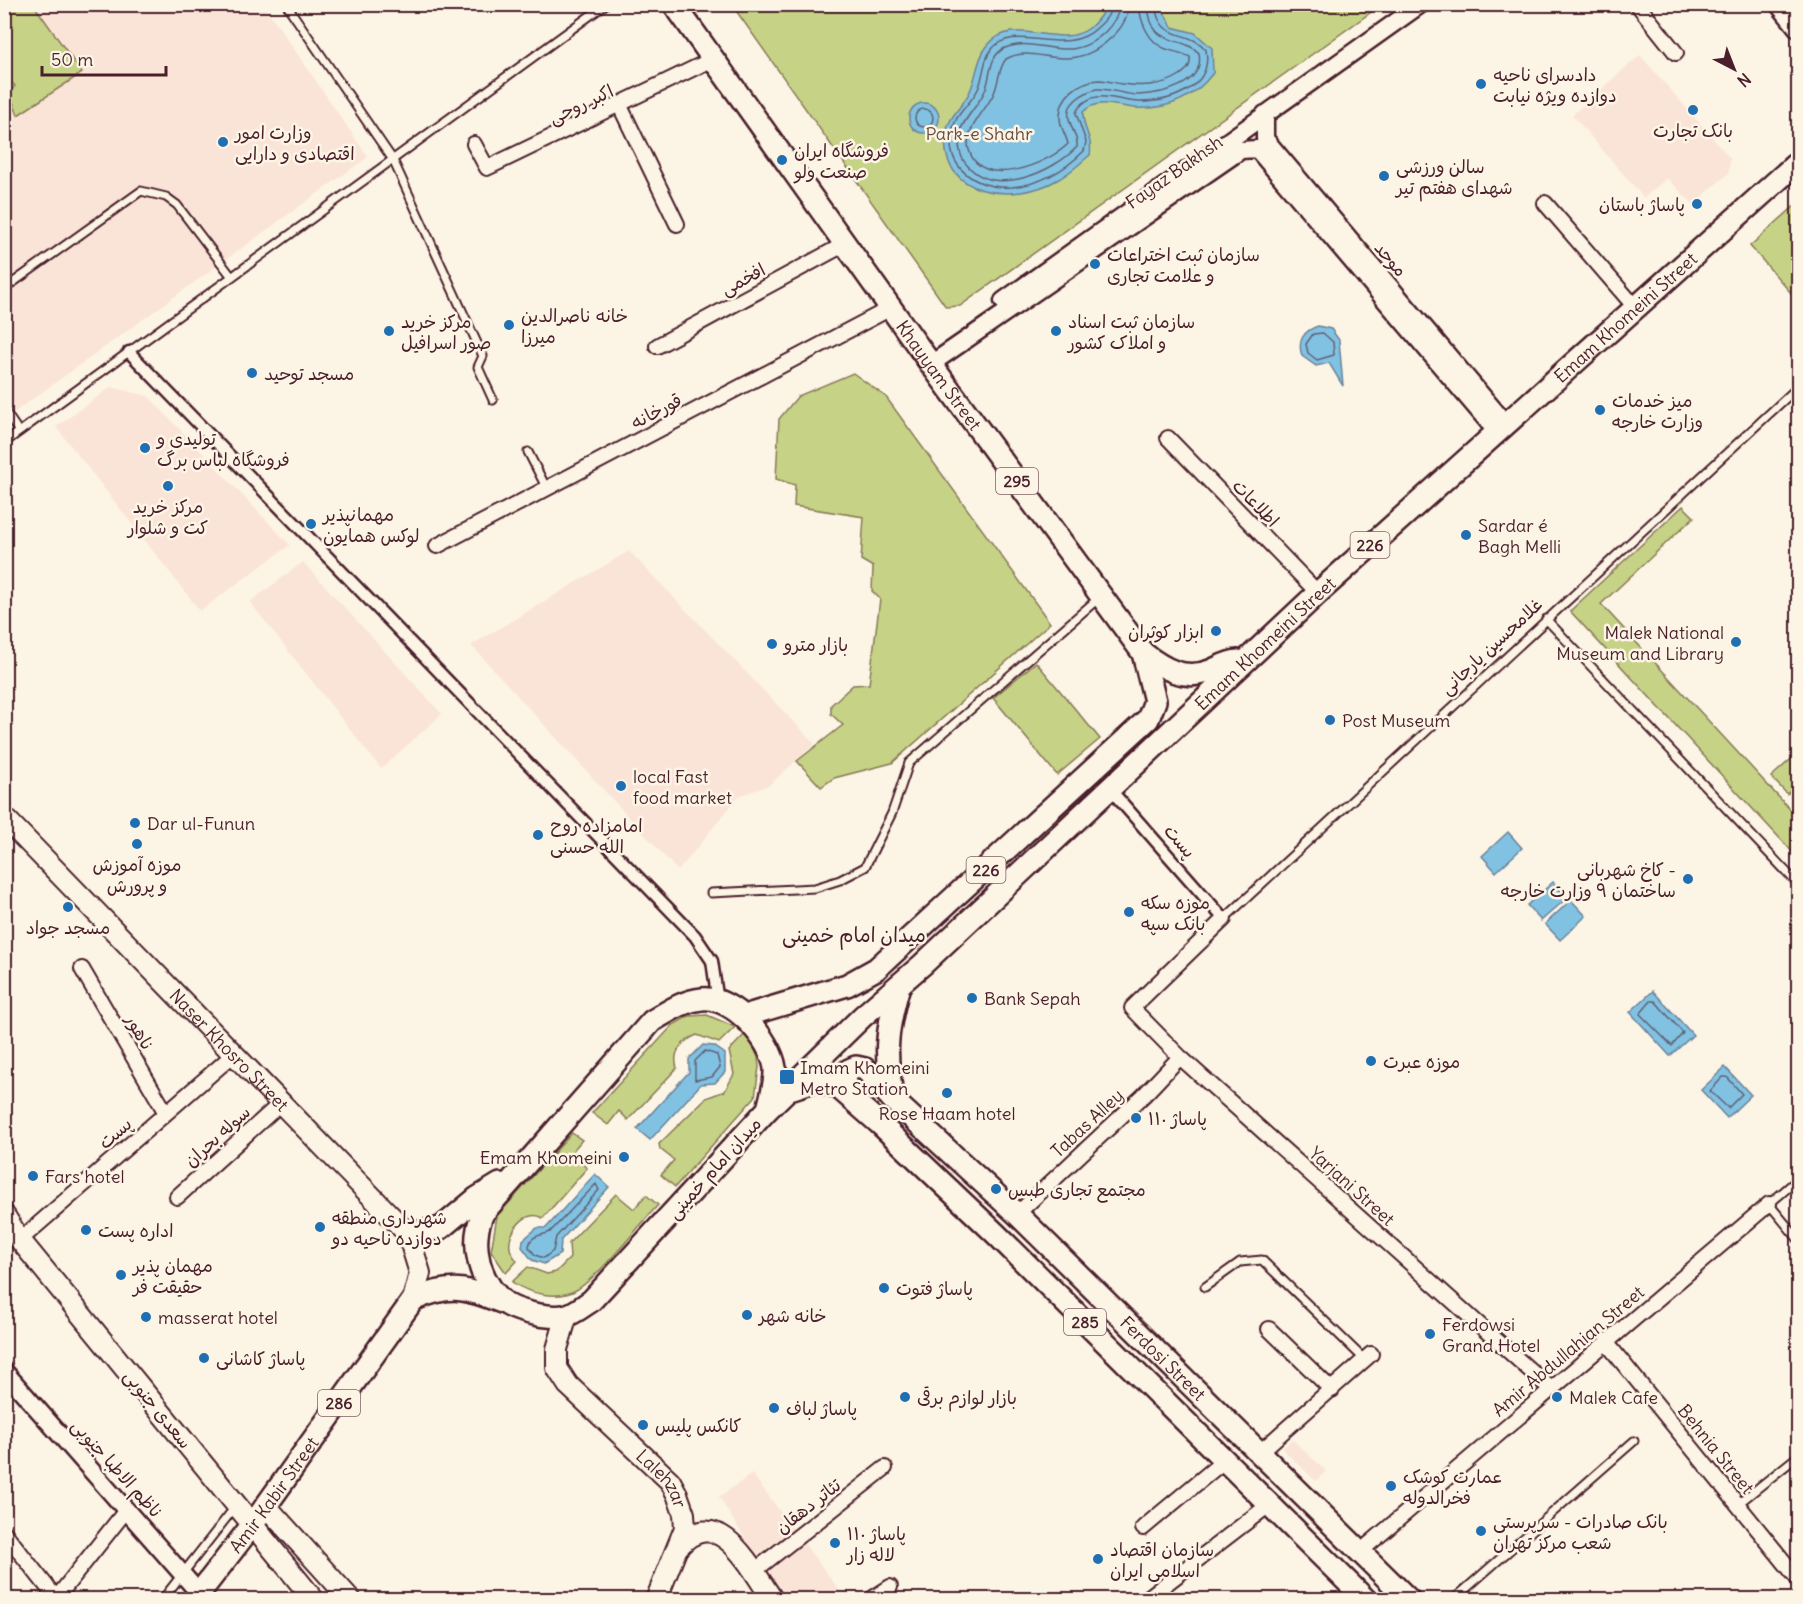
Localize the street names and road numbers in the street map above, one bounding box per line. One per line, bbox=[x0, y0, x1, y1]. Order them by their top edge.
street label: اکبر روحی bbox=[545, 79, 617, 129]
street label: Fayaz Bakhsh bbox=[1121, 130, 1227, 214]
street label: موحد bbox=[1370, 237, 1412, 281]
street label: Emam Khomeini Street bbox=[1549, 247, 1702, 387]
street label: افخمی bbox=[717, 258, 769, 300]
street label: Khayyam Street bbox=[891, 315, 987, 435]
street label: قورخانه bbox=[626, 388, 686, 434]
road number: 295 bbox=[996, 468, 1038, 494]
street label: اطلاعات bbox=[1228, 474, 1284, 532]
road number: 226 bbox=[1350, 532, 1390, 558]
street label: Emam Khomeini Street bbox=[1190, 572, 1340, 715]
street label: غلامحسین یارجانی bbox=[1435, 593, 1547, 699]
street label: پست bbox=[1158, 819, 1201, 863]
road number: 226 bbox=[966, 857, 1006, 883]
street label: Naser Khosro Street bbox=[165, 984, 294, 1116]
street label: ناهور bbox=[120, 1009, 160, 1054]
street label: Tabas Alley bbox=[1046, 1084, 1128, 1162]
street label: سوله بحران bbox=[179, 1100, 255, 1172]
street label: پست bbox=[93, 1112, 137, 1155]
street label: میدان امام خمینی bbox=[662, 1112, 768, 1226]
street label: Yarjani Street bbox=[1304, 1142, 1400, 1230]
street label: Amir Abdullahian Street bbox=[1487, 1281, 1649, 1421]
road number: 285 bbox=[1064, 1309, 1106, 1335]
street label: Ferdosi Street bbox=[1116, 1311, 1211, 1405]
street label: سعدی جنوبی bbox=[118, 1365, 197, 1454]
road number: 286 bbox=[318, 1390, 360, 1416]
street label: Behnia Street bbox=[1673, 1399, 1759, 1499]
street label: ناظم الاطبا جنوبی bbox=[64, 1414, 167, 1524]
street label: Amir Kabir Street bbox=[224, 1432, 323, 1557]
street label: Lalehzar bbox=[632, 1444, 693, 1511]
street label: تئاتر دهقان bbox=[771, 1473, 846, 1539]

